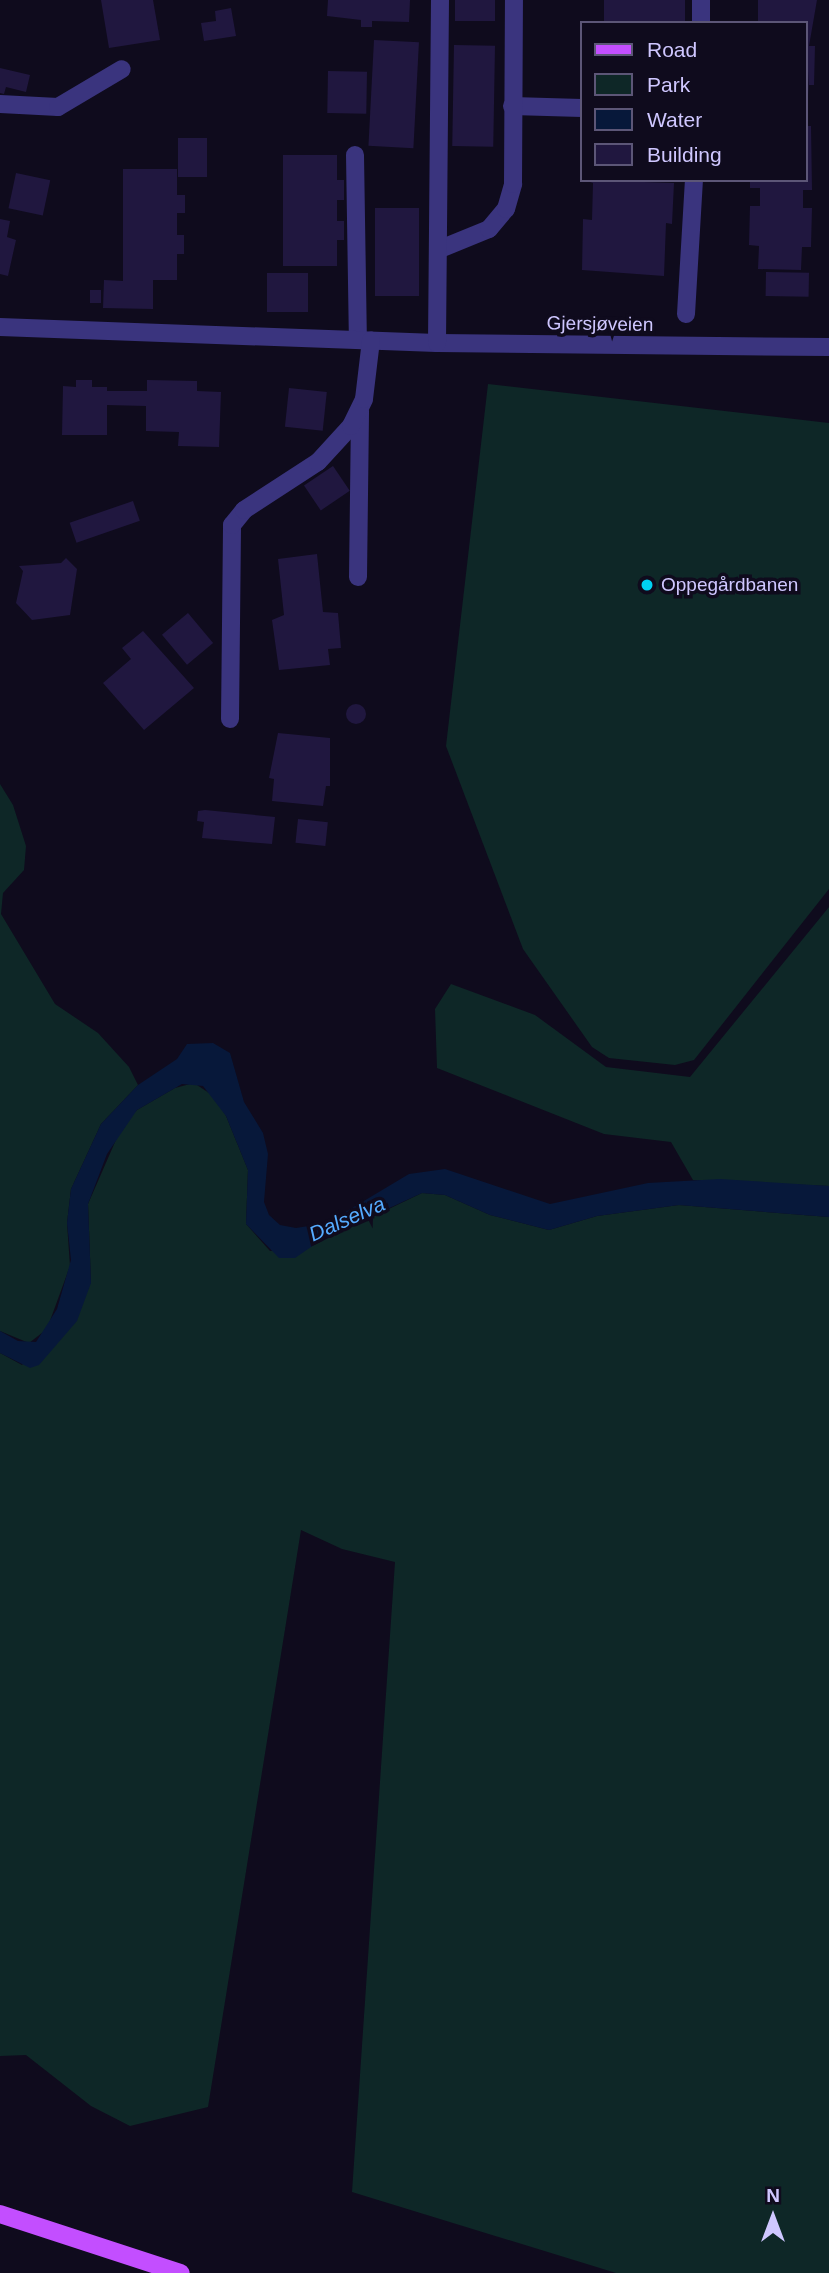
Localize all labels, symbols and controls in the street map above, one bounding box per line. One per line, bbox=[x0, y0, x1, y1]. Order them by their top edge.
legend bbox=[580, 21, 808, 182]
text: Road bbox=[647, 38, 697, 61]
text: Park bbox=[647, 73, 690, 96]
text: Water bbox=[647, 108, 702, 131]
text: Building bbox=[647, 143, 722, 166]
street label: Gjersjøveien bbox=[546, 312, 654, 336]
place label: Oppegårdbanen bbox=[661, 574, 798, 596]
marker: Oppegårdbanen bbox=[639, 577, 655, 593]
water label: Dalselva bbox=[305, 1191, 389, 1247]
north arrow bbox=[738, 2182, 808, 2252]
text: N bbox=[766, 2185, 780, 2206]

